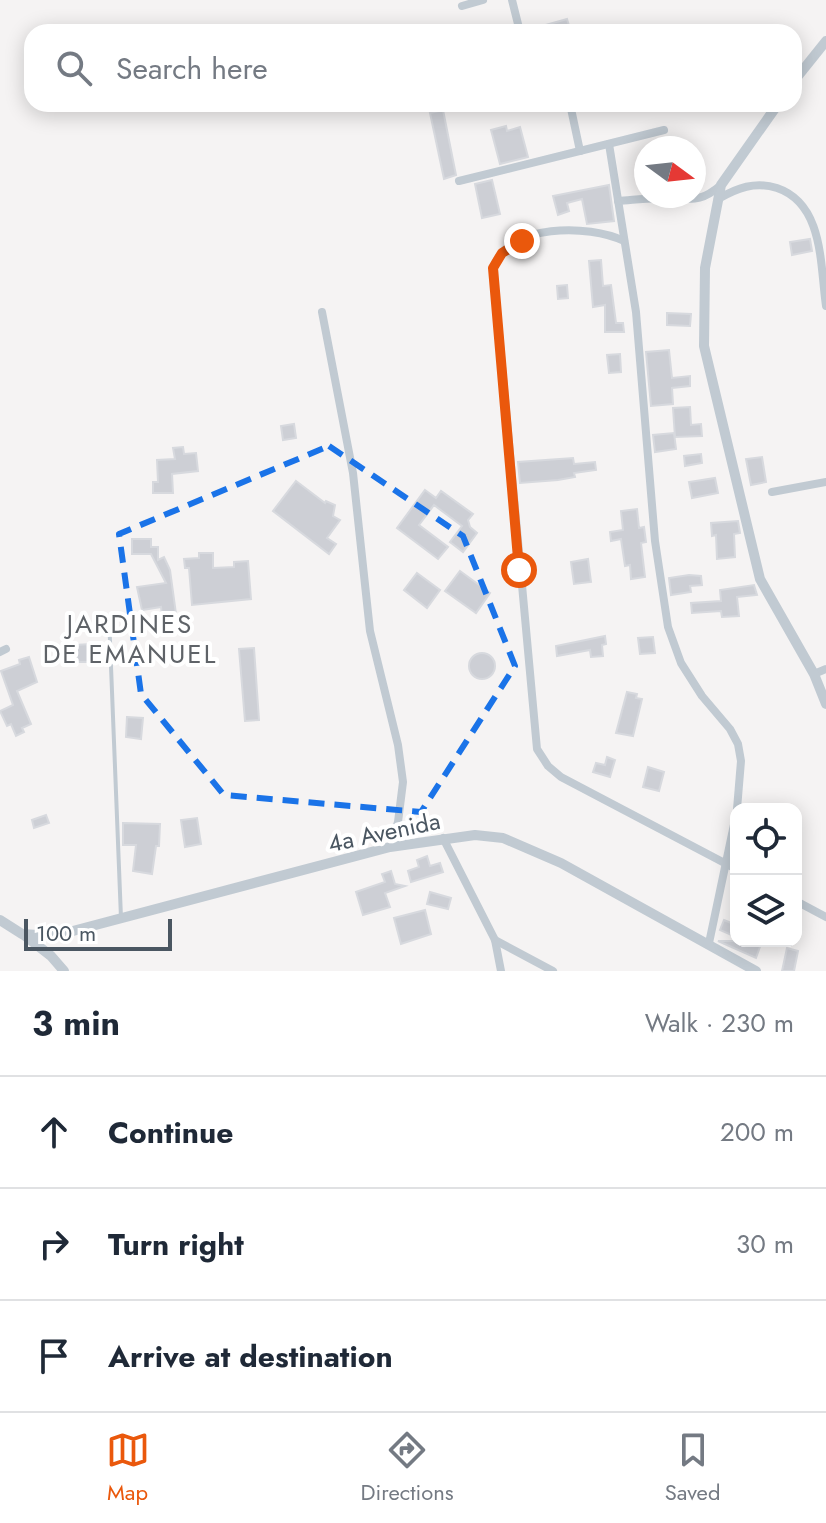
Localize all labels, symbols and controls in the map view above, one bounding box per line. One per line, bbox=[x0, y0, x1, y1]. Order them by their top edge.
search box bbox=[24, 24, 802, 112]
icon: search bbox=[52, 46, 96, 90]
text: Search here bbox=[116, 47, 268, 90]
north arrow bbox=[634, 136, 706, 208]
route end bbox=[504, 223, 540, 259]
route start bbox=[501, 552, 537, 588]
district label: JARDINES DE EMANUEL bbox=[43, 605, 217, 673]
street label: 4a Avenida bbox=[325, 803, 443, 861]
map controls bbox=[730, 803, 802, 947]
button: locate bbox=[730, 803, 802, 875]
button: layers bbox=[730, 875, 802, 947]
scale bar bbox=[24, 915, 172, 951]
text: 100 m bbox=[36, 917, 96, 949]
text: 3 min bbox=[32, 999, 120, 1048]
text: Walk · 230 m bbox=[645, 1004, 794, 1042]
icon: ahead bbox=[32, 1110, 76, 1154]
text: Continue bbox=[108, 1111, 234, 1154]
text: 200 m bbox=[720, 1113, 794, 1151]
icon: right bbox=[32, 1222, 76, 1266]
text: Turn right bbox=[108, 1223, 244, 1266]
text: 30 m bbox=[736, 1225, 794, 1263]
icon: arrive bbox=[32, 1334, 76, 1378]
text: Arrive at destination bbox=[108, 1335, 393, 1378]
tab: Map bbox=[106, 1428, 150, 1508]
tab: Directions bbox=[361, 1428, 454, 1508]
tab: Saved bbox=[665, 1428, 720, 1508]

